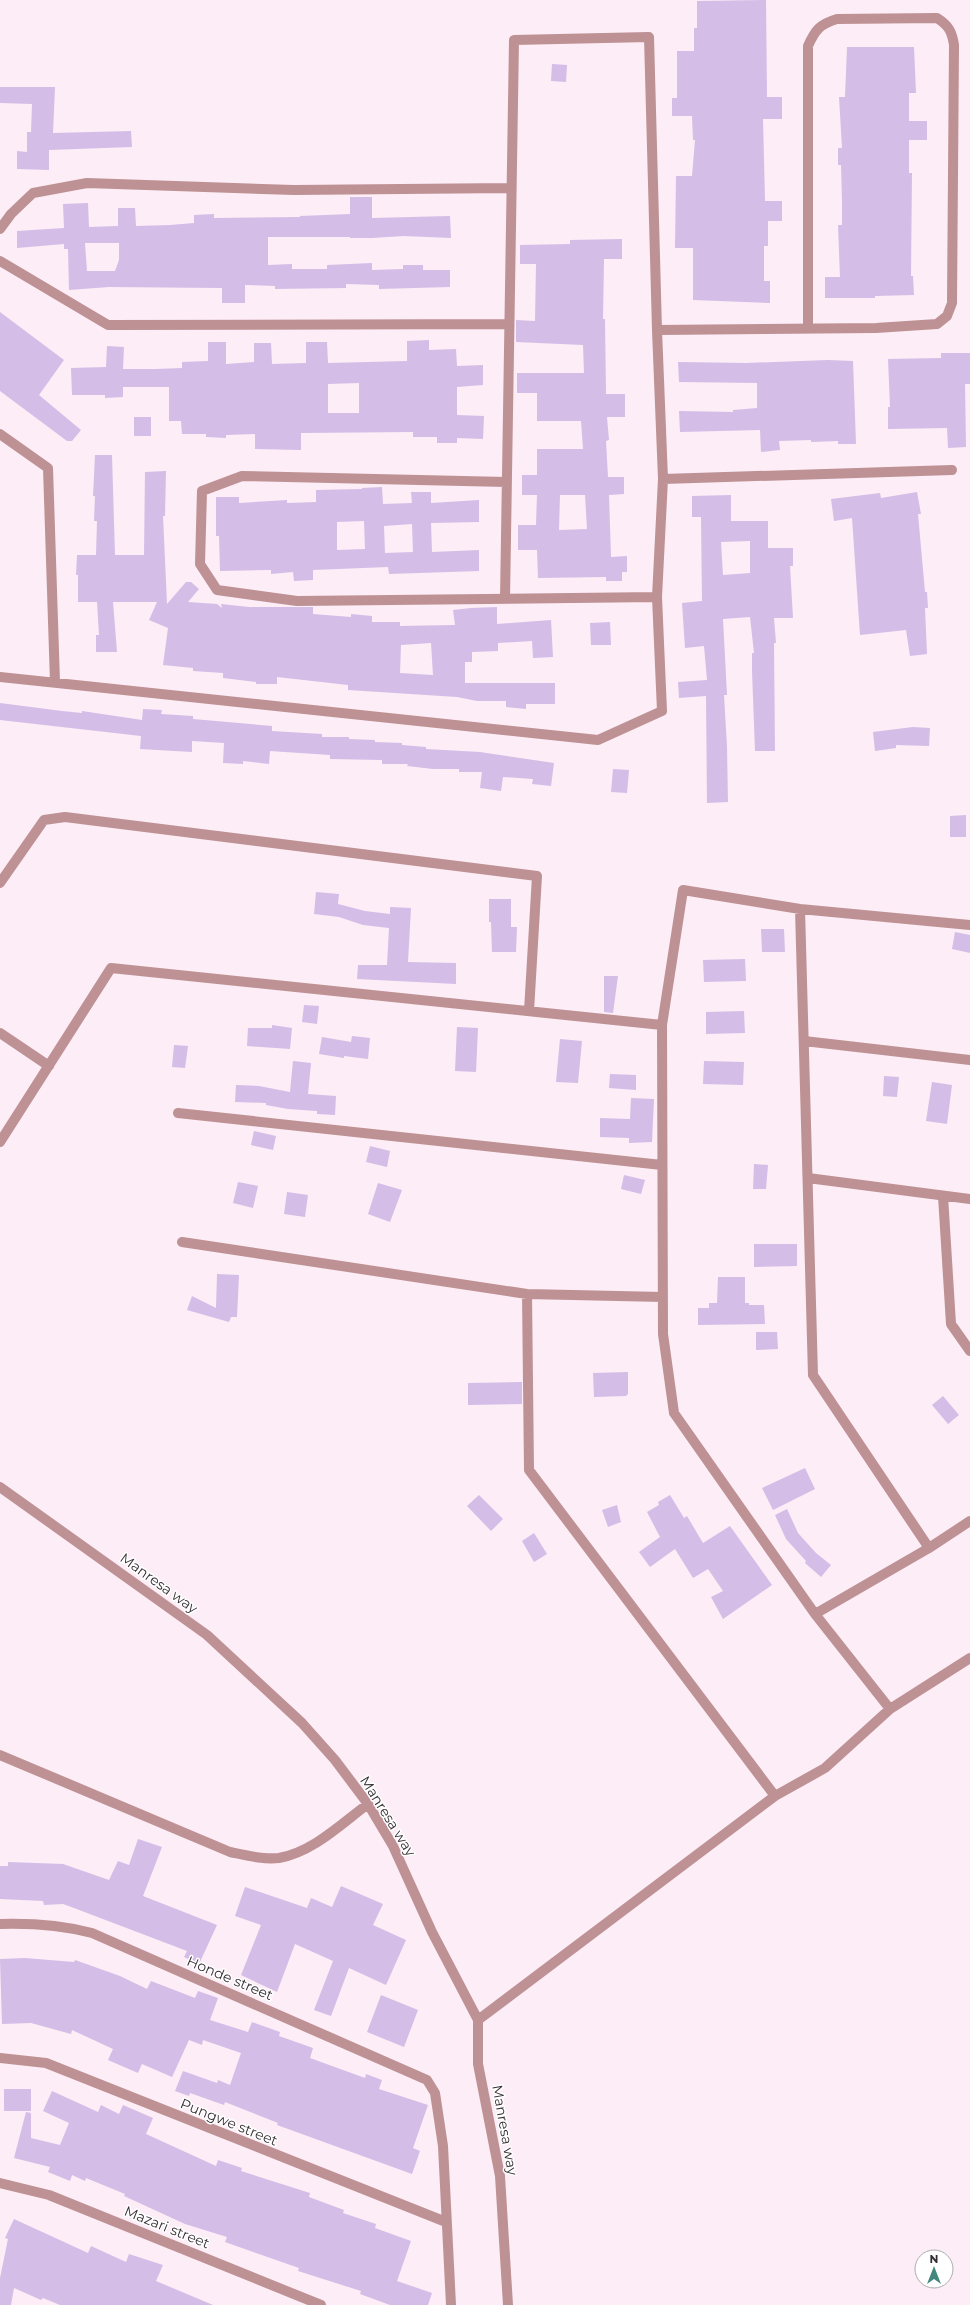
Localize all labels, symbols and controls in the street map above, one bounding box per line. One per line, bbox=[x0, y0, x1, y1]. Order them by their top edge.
street label: Manresa way bbox=[117, 1549, 202, 1617]
street label: Manresa way bbox=[356, 1772, 420, 1860]
street label: Honde street bbox=[184, 1952, 276, 2004]
street label: Manresa way bbox=[488, 2083, 522, 2177]
street label: Pungwe street bbox=[178, 2094, 281, 2150]
street label: Mazari street bbox=[122, 2202, 213, 2252]
north arrow bbox=[914, 2249, 954, 2289]
text: N bbox=[930, 2252, 938, 2266]

